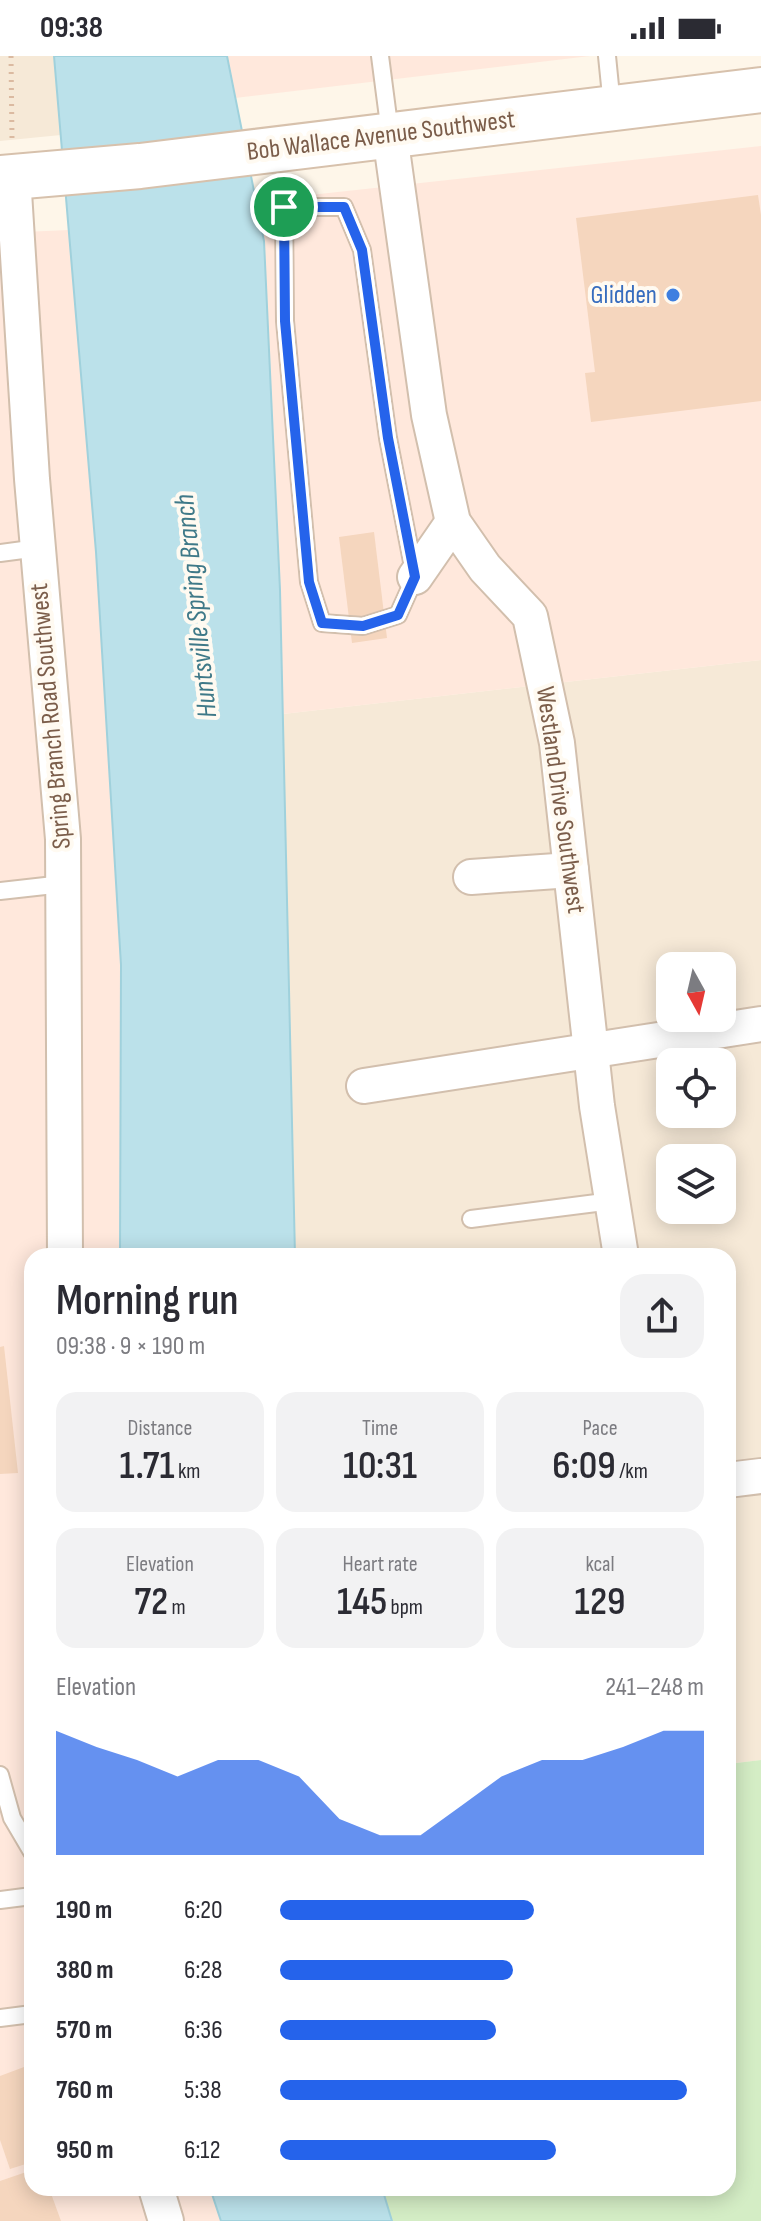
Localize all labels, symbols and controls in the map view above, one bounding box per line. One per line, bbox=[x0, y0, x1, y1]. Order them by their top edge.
text: 09:38 bbox=[40, 10, 103, 46]
street label: Bob Wallace Avenue Southwest bbox=[245, 104, 517, 168]
pin bbox=[250, 173, 318, 241]
icon: arrive bbox=[262, 185, 306, 229]
place label: Glidden bbox=[590, 280, 657, 311]
marker: Glidden bbox=[664, 286, 682, 304]
water label: Huntsville Spring Branch bbox=[168, 492, 224, 720]
street label: Spring Branch Road Southwest bbox=[24, 582, 78, 850]
street label: Westland Drive Southwest bbox=[529, 685, 591, 915]
north arrow bbox=[656, 952, 736, 1032]
map controls bbox=[656, 952, 736, 1224]
button: locate bbox=[656, 1048, 736, 1128]
button: layers bbox=[656, 1144, 736, 1224]
text: Morning run bbox=[56, 1274, 239, 1327]
button: share bbox=[620, 1274, 704, 1358]
text: 09:38 · 9 × 190 m bbox=[56, 1331, 205, 1362]
text: Distance bbox=[128, 1415, 192, 1442]
text: Time bbox=[362, 1415, 398, 1442]
text: Pace bbox=[582, 1415, 618, 1442]
text: 1.71 bbox=[119, 1442, 174, 1490]
text: 10:31 bbox=[343, 1442, 417, 1490]
text: 6:09 bbox=[552, 1442, 616, 1490]
text: km bbox=[174, 1458, 201, 1485]
text: /km bbox=[616, 1458, 648, 1485]
text: Elevation bbox=[126, 1551, 194, 1578]
text: Heart rate bbox=[342, 1551, 418, 1578]
text: kcal bbox=[585, 1551, 615, 1578]
text: 72 bbox=[134, 1578, 168, 1626]
text: 145 bbox=[337, 1578, 387, 1626]
text: 129 bbox=[575, 1578, 625, 1626]
text: m bbox=[168, 1594, 186, 1621]
text: bpm bbox=[387, 1594, 423, 1621]
text: Elevation bbox=[56, 1672, 136, 1703]
text: 241–248 m bbox=[605, 1672, 704, 1703]
text: 190 m bbox=[56, 1895, 112, 1926]
text: 6:20 bbox=[184, 1895, 223, 1926]
text: 380 m bbox=[56, 1955, 114, 1986]
text: 6:28 bbox=[184, 1955, 222, 1986]
text: 570 m bbox=[56, 2015, 112, 2046]
text: 6:36 bbox=[184, 2015, 223, 2046]
text: 760 m bbox=[56, 2075, 113, 2106]
text: 5:38 bbox=[184, 2075, 222, 2106]
text: 950 m bbox=[56, 2135, 113, 2166]
text: 6:12 bbox=[184, 2135, 220, 2166]

